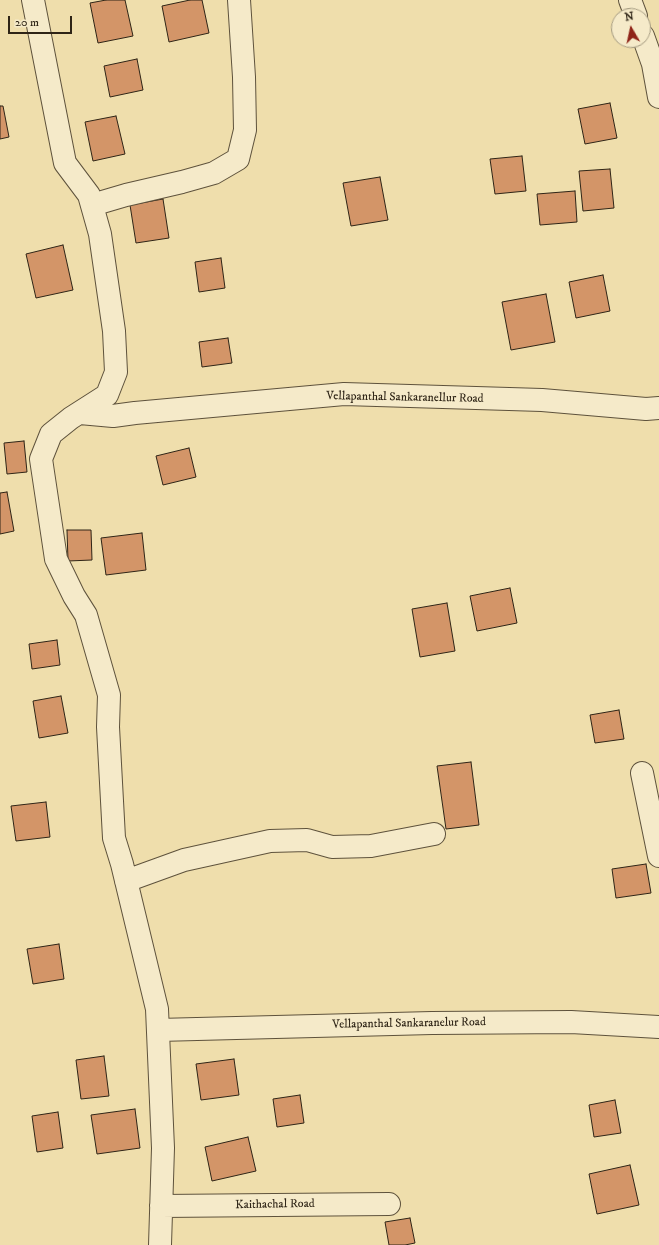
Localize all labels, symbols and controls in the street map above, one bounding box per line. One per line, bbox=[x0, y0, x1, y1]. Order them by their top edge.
scale bar bbox=[10, 8, 74, 34]
north arrow bbox=[611, 8, 651, 48]
text: N bbox=[624, 10, 635, 25]
text: 20 m bbox=[15, 15, 39, 30]
street label: Vellapanthal Sankaranellur Road bbox=[326, 389, 484, 407]
street label: Vellapanthal Sankaranelur Road bbox=[332, 1015, 486, 1033]
street label: Kaithachal Road bbox=[235, 1197, 315, 1213]

